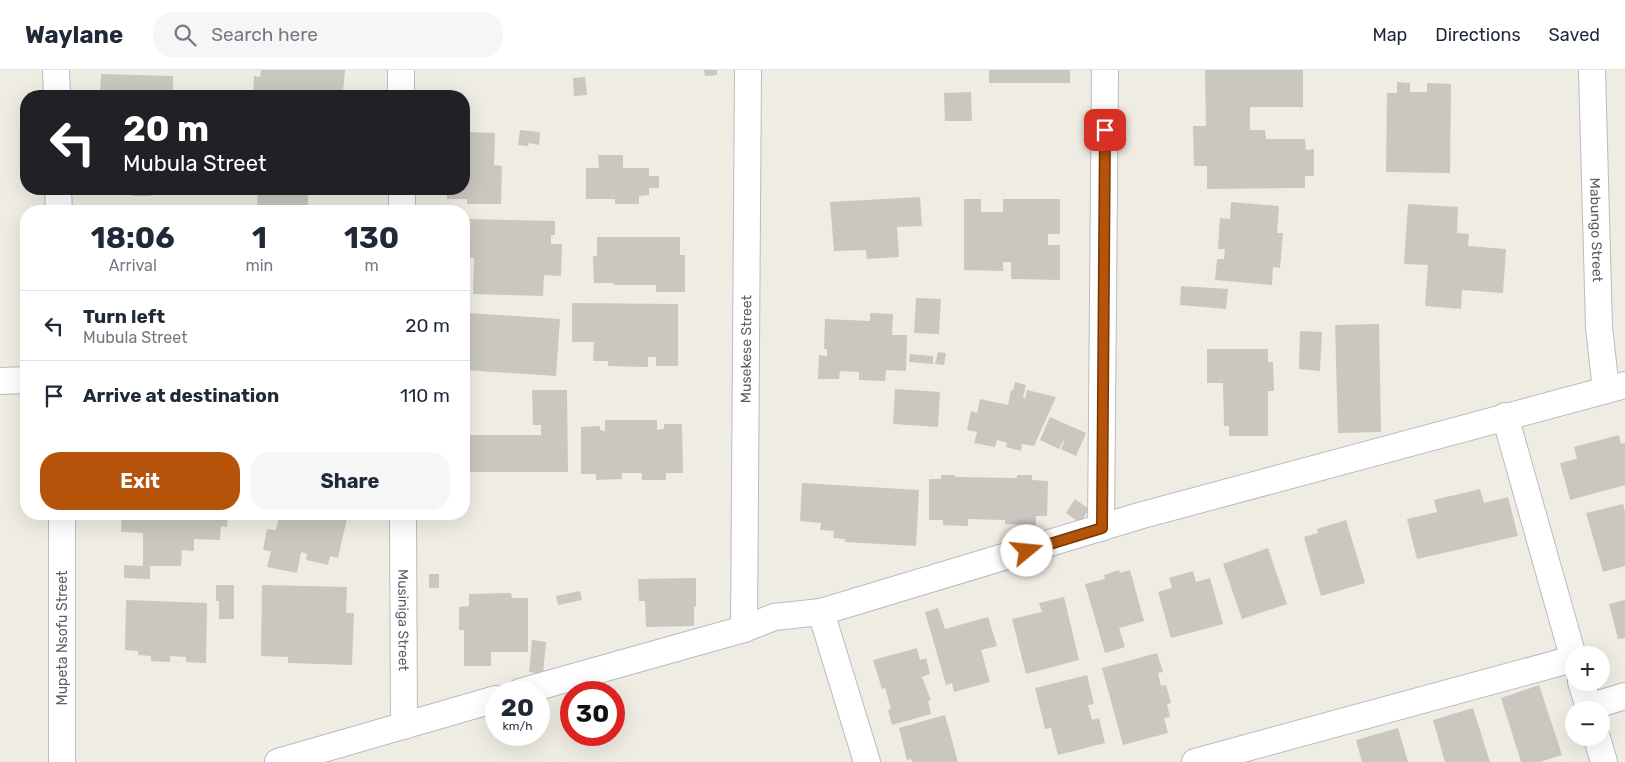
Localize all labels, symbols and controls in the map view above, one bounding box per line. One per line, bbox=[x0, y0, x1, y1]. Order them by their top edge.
search box bbox=[153, 12, 503, 57]
text: Waylane bbox=[25, 21, 123, 49]
icon: search bbox=[171, 21, 199, 49]
text: Search here bbox=[211, 23, 318, 46]
text: Map bbox=[1372, 24, 1407, 46]
text: Directions bbox=[1435, 24, 1521, 46]
text: Saved bbox=[1549, 24, 1600, 46]
text: 20 m bbox=[123, 108, 209, 150]
pin bbox=[1084, 109, 1126, 151]
icon: left bbox=[40, 110, 105, 175]
icon: arrive bbox=[1091, 116, 1119, 144]
text: Mubula Street bbox=[123, 150, 267, 177]
street label: Mabungo Street bbox=[1586, 178, 1606, 283]
text: 18:06 bbox=[91, 220, 175, 256]
text: 1 bbox=[252, 220, 267, 256]
text: 130 bbox=[344, 220, 399, 256]
text: Arrival bbox=[109, 256, 157, 275]
text: min bbox=[246, 256, 273, 275]
text: m bbox=[365, 256, 379, 275]
street label: Musekese Street bbox=[738, 294, 755, 403]
text: Turn left bbox=[83, 305, 165, 328]
icon: left bbox=[40, 312, 68, 340]
text: 20 m bbox=[405, 314, 450, 337]
text: Mubula Street bbox=[83, 328, 187, 347]
icon: arrive bbox=[40, 382, 68, 410]
text: Arrive at destination bbox=[83, 384, 279, 407]
text: 110 m bbox=[400, 384, 450, 407]
button: Exit bbox=[40, 452, 240, 510]
button: Share bbox=[250, 452, 450, 510]
position arrow bbox=[1000, 524, 1052, 576]
street label: Musiniga Street bbox=[394, 569, 412, 672]
street label: Mupeta Nsofu Street bbox=[54, 570, 71, 705]
map controls bbox=[1565, 646, 1610, 746]
button: + bbox=[1565, 646, 1610, 691]
speed limit sign: 30 bbox=[560, 681, 625, 746]
text: 20 bbox=[501, 693, 534, 722]
button: − bbox=[1565, 701, 1610, 746]
text: km/h bbox=[503, 719, 532, 733]

